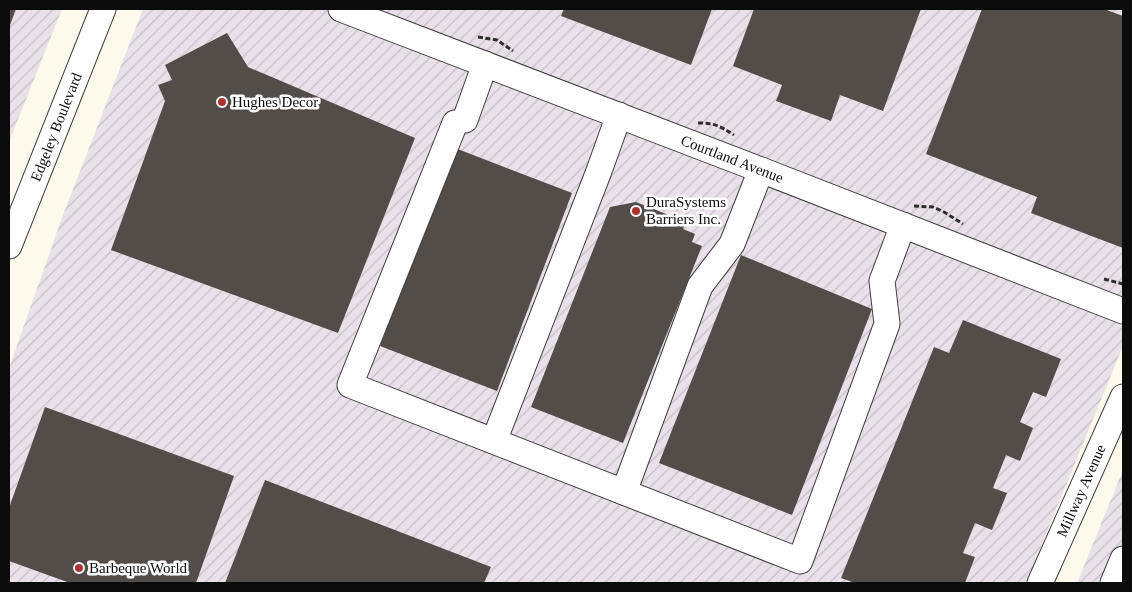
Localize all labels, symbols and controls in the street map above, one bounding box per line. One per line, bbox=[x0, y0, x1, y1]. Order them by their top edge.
street label: Edgeley Boulevard bbox=[27, 70, 85, 184]
place label: Hughes Decor bbox=[232, 94, 318, 110]
marker: Hughes Decor bbox=[216, 96, 228, 108]
street label: Courtland Avenue bbox=[679, 132, 786, 186]
place label: DuraSystems Barriers Inc. bbox=[646, 194, 726, 227]
marker: DuraSystems Barriers Inc. bbox=[630, 205, 642, 217]
street label: Millway Avenue bbox=[1054, 442, 1109, 539]
place label: Barbeque World bbox=[89, 560, 188, 576]
marker: Barbeque World bbox=[73, 562, 85, 574]

